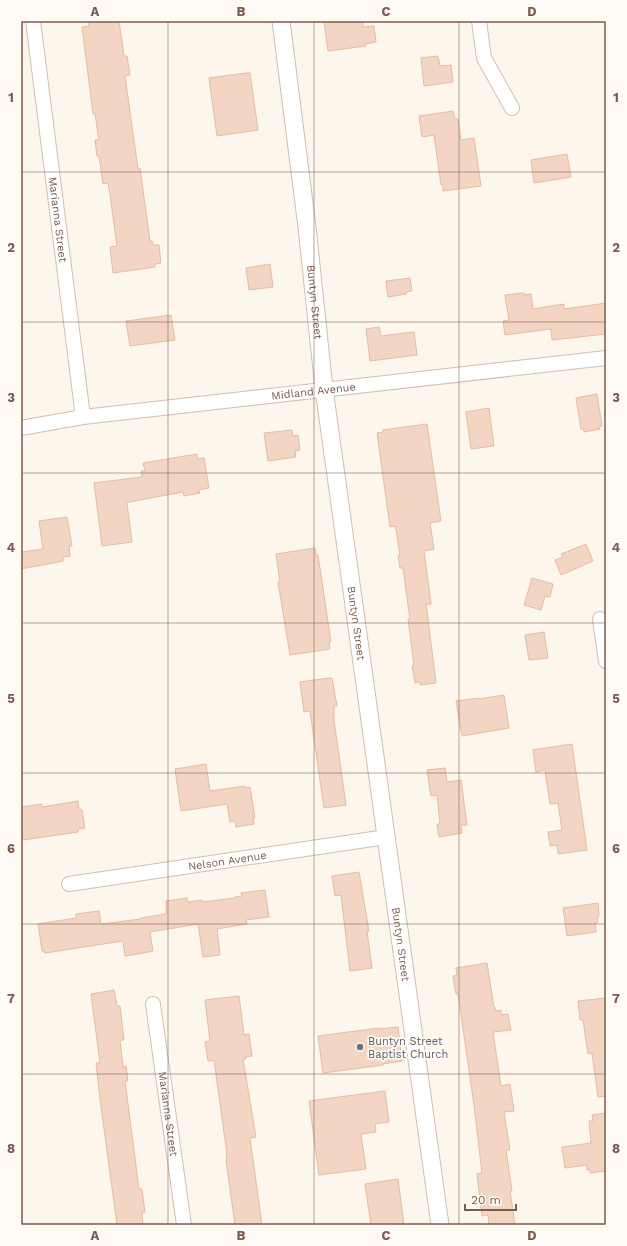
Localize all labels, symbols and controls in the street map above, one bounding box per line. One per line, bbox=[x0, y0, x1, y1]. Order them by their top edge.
text: A bbox=[91, 4, 100, 19]
text: B bbox=[237, 4, 246, 19]
text: C bbox=[382, 4, 391, 19]
text: D bbox=[527, 4, 537, 19]
text: 1 bbox=[8, 90, 14, 105]
text: 1 bbox=[613, 90, 619, 105]
street label: Marianna Street bbox=[46, 176, 69, 263]
text: 2 bbox=[7, 240, 15, 255]
text: 2 bbox=[612, 240, 620, 255]
street label: Buntyn Street bbox=[304, 264, 325, 340]
street label: Midland Avenue bbox=[271, 380, 357, 403]
text: 3 bbox=[7, 390, 15, 405]
text: 3 bbox=[612, 390, 620, 405]
text: 4 bbox=[7, 540, 16, 555]
text: 4 bbox=[612, 540, 621, 555]
street label: Buntyn Street bbox=[344, 585, 368, 662]
text: 5 bbox=[7, 691, 15, 706]
text: 5 bbox=[612, 691, 620, 706]
text: 6 bbox=[7, 841, 15, 856]
text: 6 bbox=[612, 841, 620, 856]
street label: Nelson Avenue bbox=[187, 849, 267, 873]
street label: Buntyn Street bbox=[389, 906, 412, 983]
text: 7 bbox=[7, 991, 15, 1006]
text: 7 bbox=[612, 991, 620, 1006]
place label: Buntyn Street Baptist Church bbox=[368, 1035, 448, 1061]
marker: Buntyn Street Baptist Church bbox=[355, 1042, 365, 1052]
street label: Marianna Street bbox=[156, 1071, 180, 1158]
text: 8 bbox=[7, 1141, 15, 1156]
text: 8 bbox=[612, 1141, 620, 1156]
scale bar bbox=[465, 1186, 516, 1212]
text: 20 m bbox=[471, 1193, 501, 1207]
text: A bbox=[91, 1228, 100, 1243]
text: B bbox=[237, 1228, 246, 1243]
text: C bbox=[382, 1228, 391, 1243]
text: D bbox=[527, 1228, 537, 1243]

